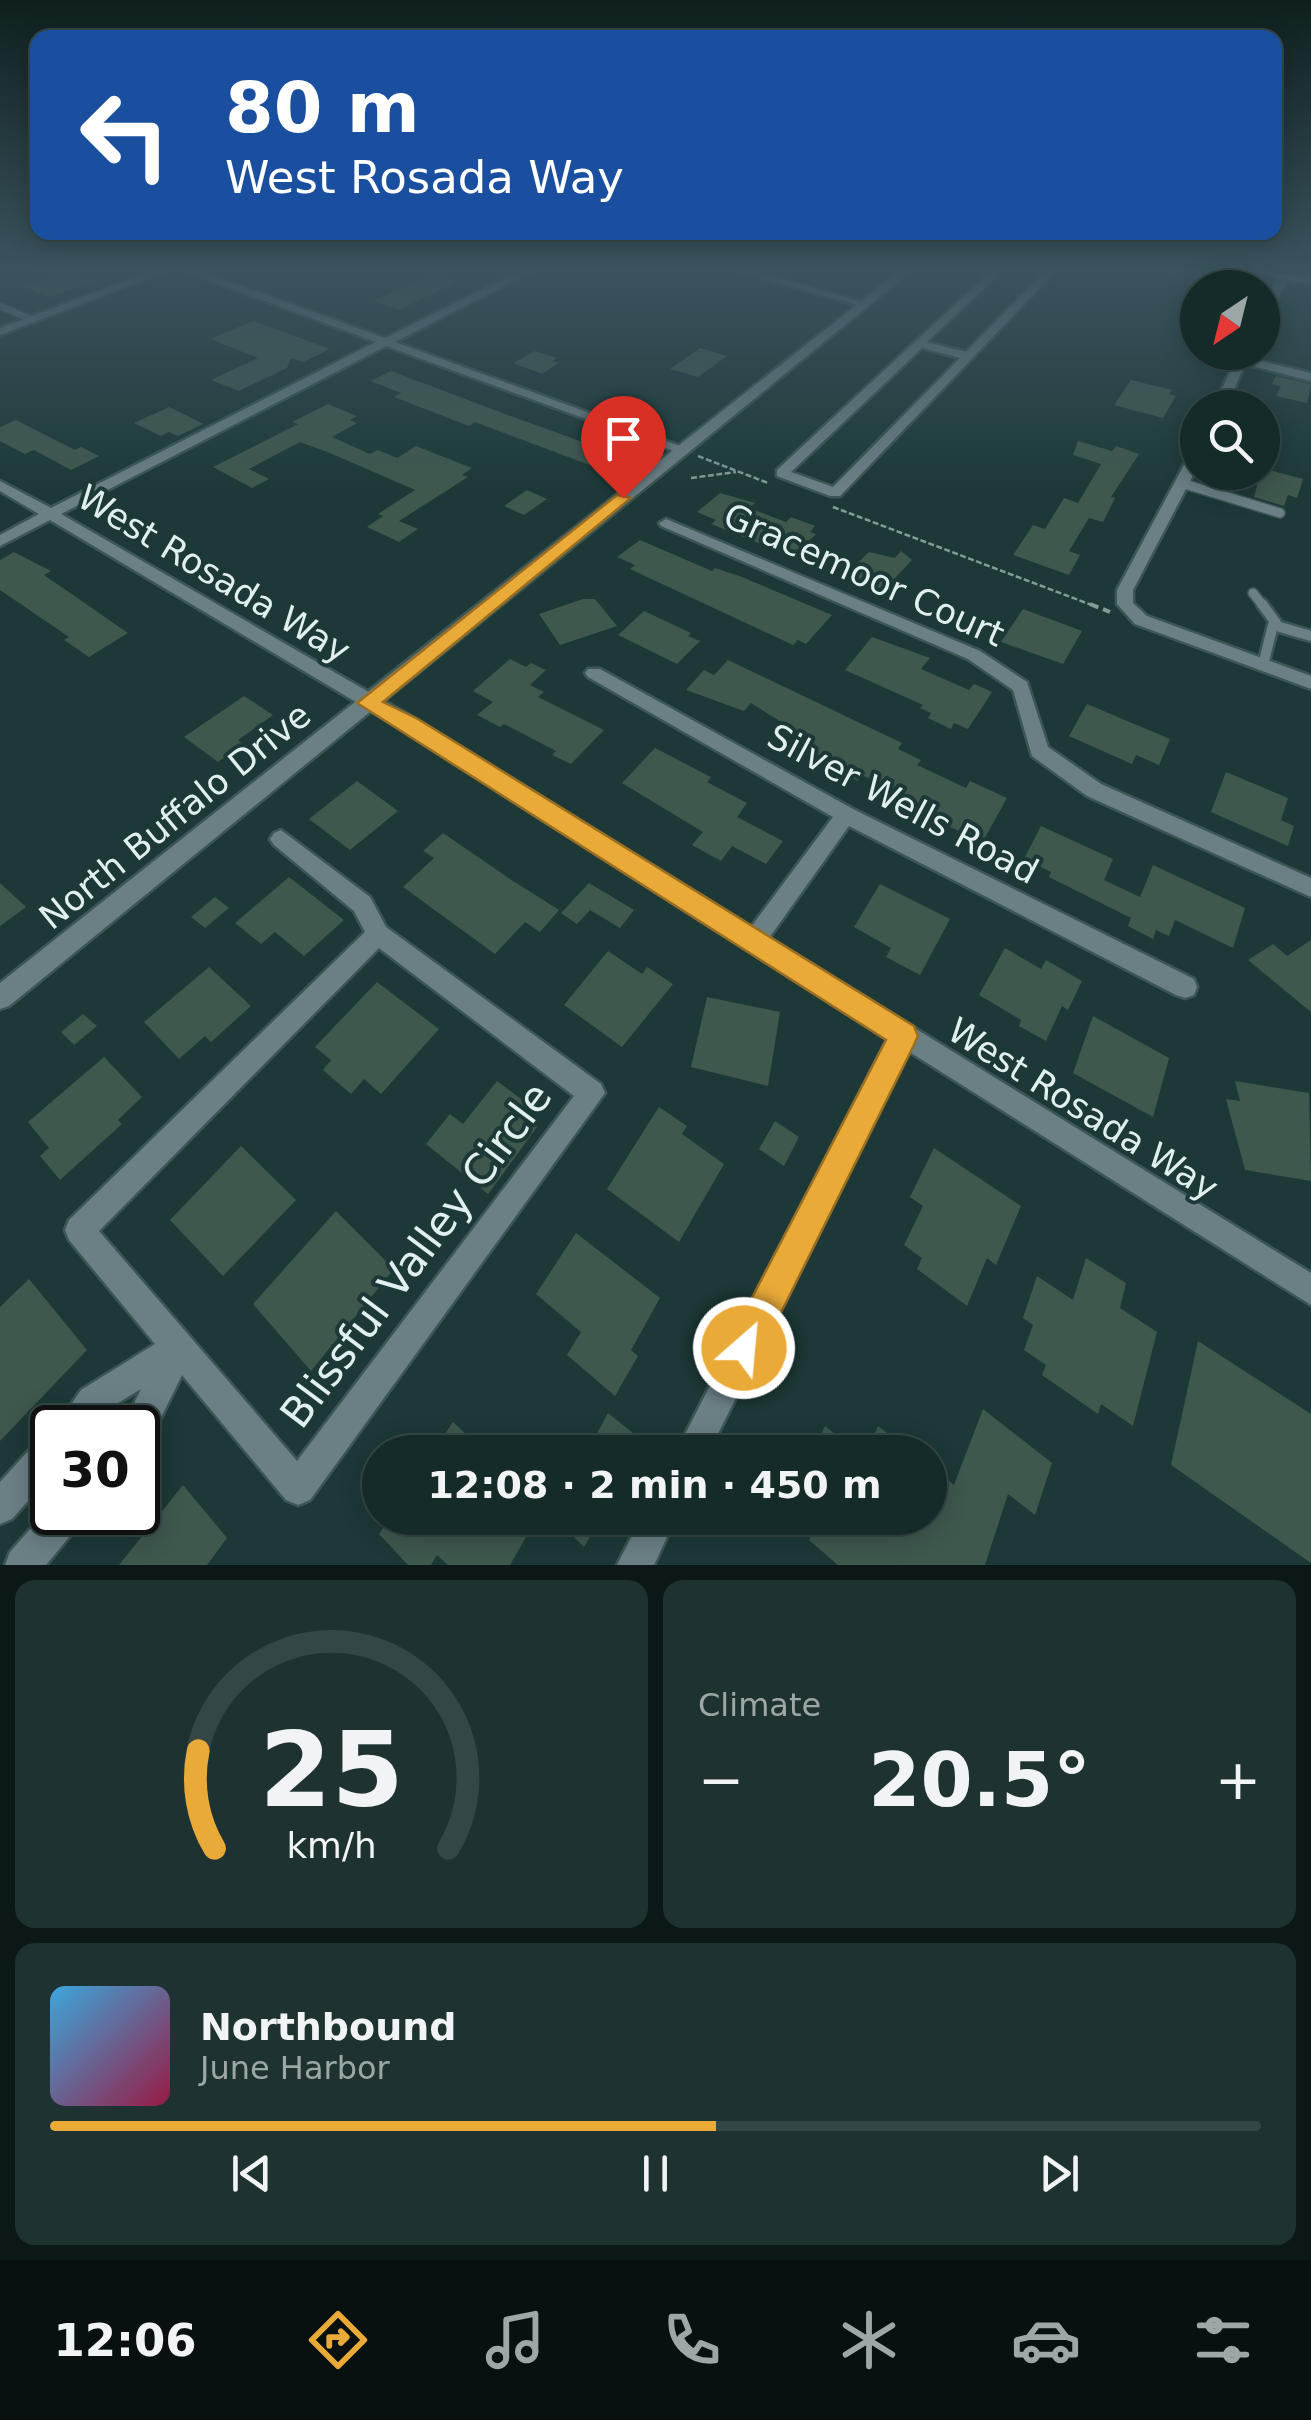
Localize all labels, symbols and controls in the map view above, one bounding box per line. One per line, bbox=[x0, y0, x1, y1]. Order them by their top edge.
text: 80 m bbox=[225, 67, 420, 149]
icon: left bbox=[60, 70, 190, 200]
text: West Rosada Way bbox=[225, 151, 624, 204]
north arrow bbox=[1180, 270, 1280, 370]
map controls bbox=[1180, 270, 1280, 490]
button: search bbox=[1180, 390, 1280, 490]
pin bbox=[581, 396, 666, 499]
icon: arrive bbox=[596, 411, 651, 466]
street label: West Rosada Way bbox=[71, 477, 357, 671]
street label: Gracemoor Court bbox=[718, 495, 1010, 655]
street label: North Buffalo Drive bbox=[32, 695, 318, 937]
street label: Silver Wells Road bbox=[761, 716, 1045, 892]
street label: West Rosada Way bbox=[941, 1010, 1225, 1208]
street label: Blissful Valley Circle bbox=[270, 1073, 562, 1437]
position arrow bbox=[692, 1296, 796, 1400]
speed limit sign: 30 bbox=[30, 1405, 160, 1535]
text: 12:08 · 2 min · 450 m bbox=[427, 1463, 882, 1507]
text: Climate bbox=[698, 1686, 821, 1724]
text: 25 bbox=[259, 1709, 404, 1831]
text: 20.5° bbox=[868, 1736, 1091, 1824]
text: − bbox=[698, 1748, 744, 1812]
text: + bbox=[1215, 1748, 1261, 1812]
text: km/h bbox=[286, 1825, 377, 1866]
text: Northbound bbox=[200, 2005, 456, 2049]
text: June Harbor bbox=[200, 2049, 390, 2087]
icon: previous bbox=[224, 2146, 279, 2201]
icon: pause bbox=[628, 2146, 683, 2201]
icon: next bbox=[1032, 2146, 1087, 2201]
icon: directions bbox=[303, 2305, 373, 2375]
icon: music bbox=[480, 2305, 550, 2375]
icon: phone bbox=[657, 2305, 727, 2375]
icon: climate bbox=[834, 2305, 904, 2375]
icon: car bbox=[1011, 2305, 1081, 2375]
icon: filters bbox=[1188, 2305, 1258, 2375]
text: 12:06 bbox=[53, 2314, 197, 2367]

